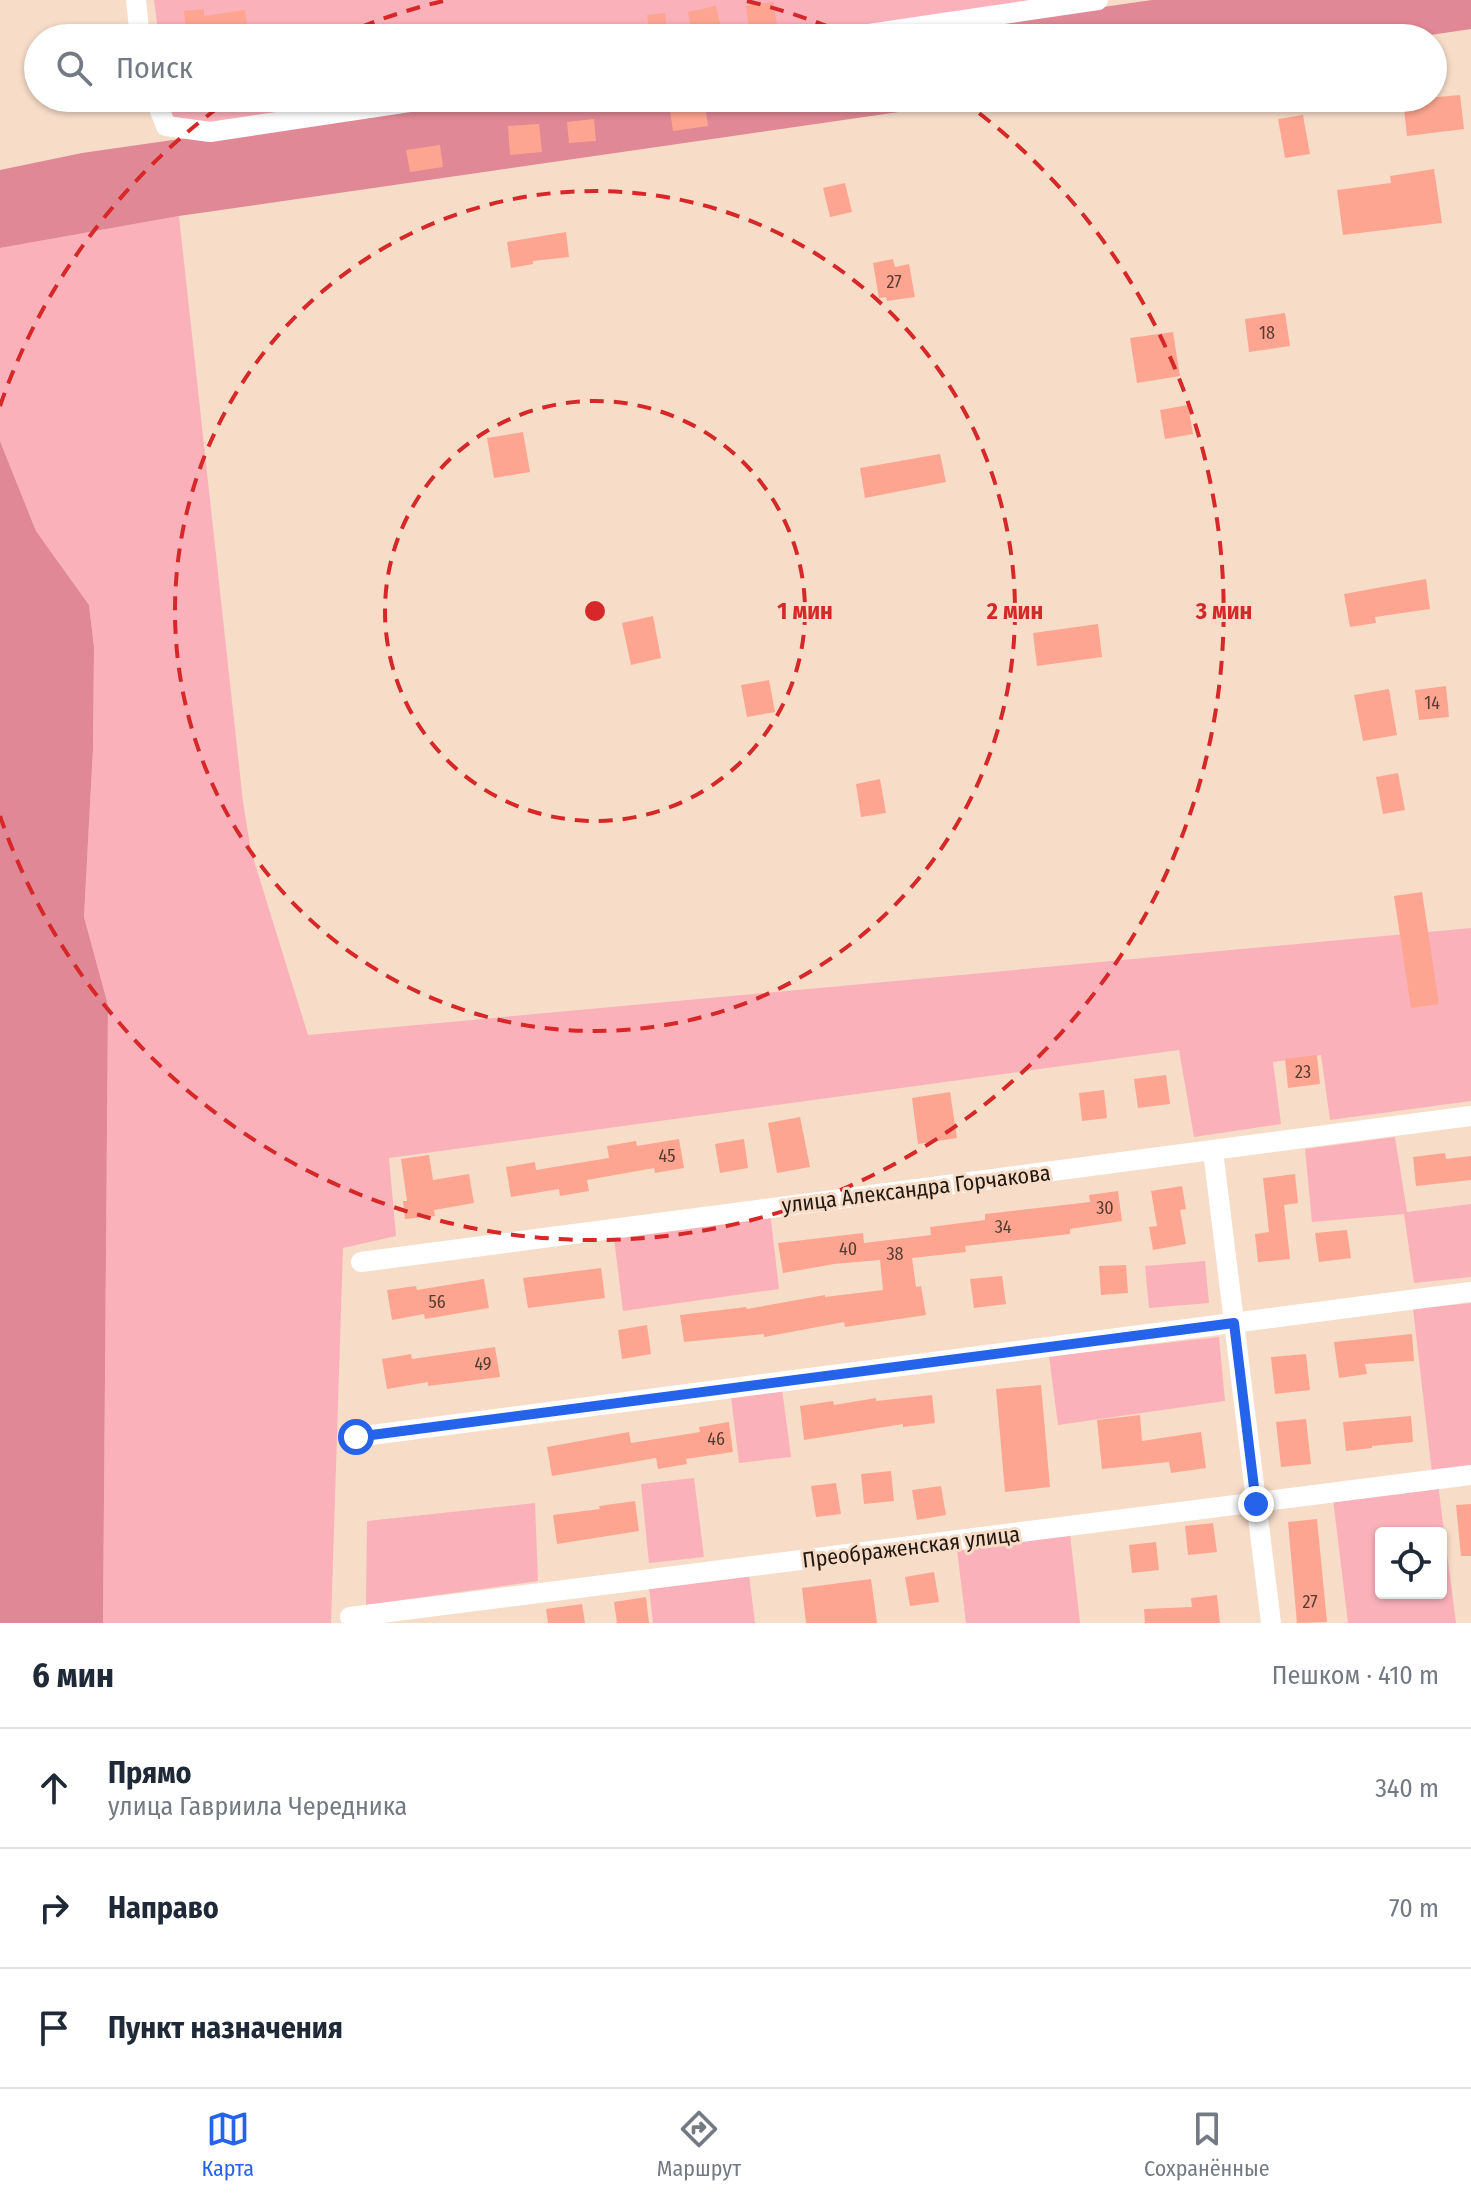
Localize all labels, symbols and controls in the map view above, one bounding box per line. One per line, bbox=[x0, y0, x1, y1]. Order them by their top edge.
search box bbox=[24, 24, 1447, 112]
icon: search bbox=[52, 46, 96, 90]
text: Поиск bbox=[116, 50, 193, 86]
house number: 27 bbox=[886, 271, 902, 293]
house number: 18 bbox=[1259, 322, 1275, 344]
centre of rings bbox=[581, 597, 609, 625]
text: 1 мин bbox=[777, 597, 833, 625]
text: 2 мин bbox=[986, 597, 1043, 625]
text: 3 мин bbox=[1195, 597, 1252, 625]
house number: 14 bbox=[1424, 692, 1440, 714]
house number: 23 bbox=[1295, 1061, 1311, 1083]
house number: 45 bbox=[659, 1145, 675, 1167]
street label: улица Александра Горчакова bbox=[780, 1159, 1052, 1219]
house number: 30 bbox=[1096, 1197, 1114, 1219]
house number: 34 bbox=[995, 1216, 1012, 1238]
house number: 40 bbox=[839, 1238, 857, 1260]
house number: 38 bbox=[886, 1243, 904, 1265]
house number: 56 bbox=[428, 1291, 446, 1313]
house number: 49 bbox=[474, 1353, 492, 1375]
route start bbox=[338, 1419, 374, 1455]
house number: 46 bbox=[707, 1428, 725, 1450]
route end bbox=[1238, 1486, 1274, 1522]
street label: Преображенская улица bbox=[801, 1520, 1021, 1574]
map controls bbox=[1375, 1527, 1447, 1599]
button: locate bbox=[1375, 1527, 1447, 1599]
house number: 27 bbox=[1302, 1591, 1318, 1613]
text: 6 мин bbox=[32, 1655, 114, 1696]
text: Пешком · 410 m bbox=[1272, 1660, 1439, 1691]
text: Прямо bbox=[108, 1755, 192, 1791]
icon: ahead bbox=[32, 1766, 76, 1810]
text: 340 m bbox=[1375, 1773, 1439, 1804]
text: улица Гавриила Чередника bbox=[108, 1791, 407, 1822]
icon: right bbox=[32, 1886, 76, 1930]
text: Направо bbox=[108, 1890, 219, 1926]
text: 70 m bbox=[1389, 1893, 1439, 1924]
icon: arrive bbox=[32, 2006, 76, 2050]
text: Пункт назначения bbox=[108, 2010, 343, 2046]
tab: Карта bbox=[201, 2107, 254, 2182]
tab: Маршрут bbox=[657, 2107, 741, 2182]
tab: Сохранённые bbox=[1144, 2107, 1270, 2182]

